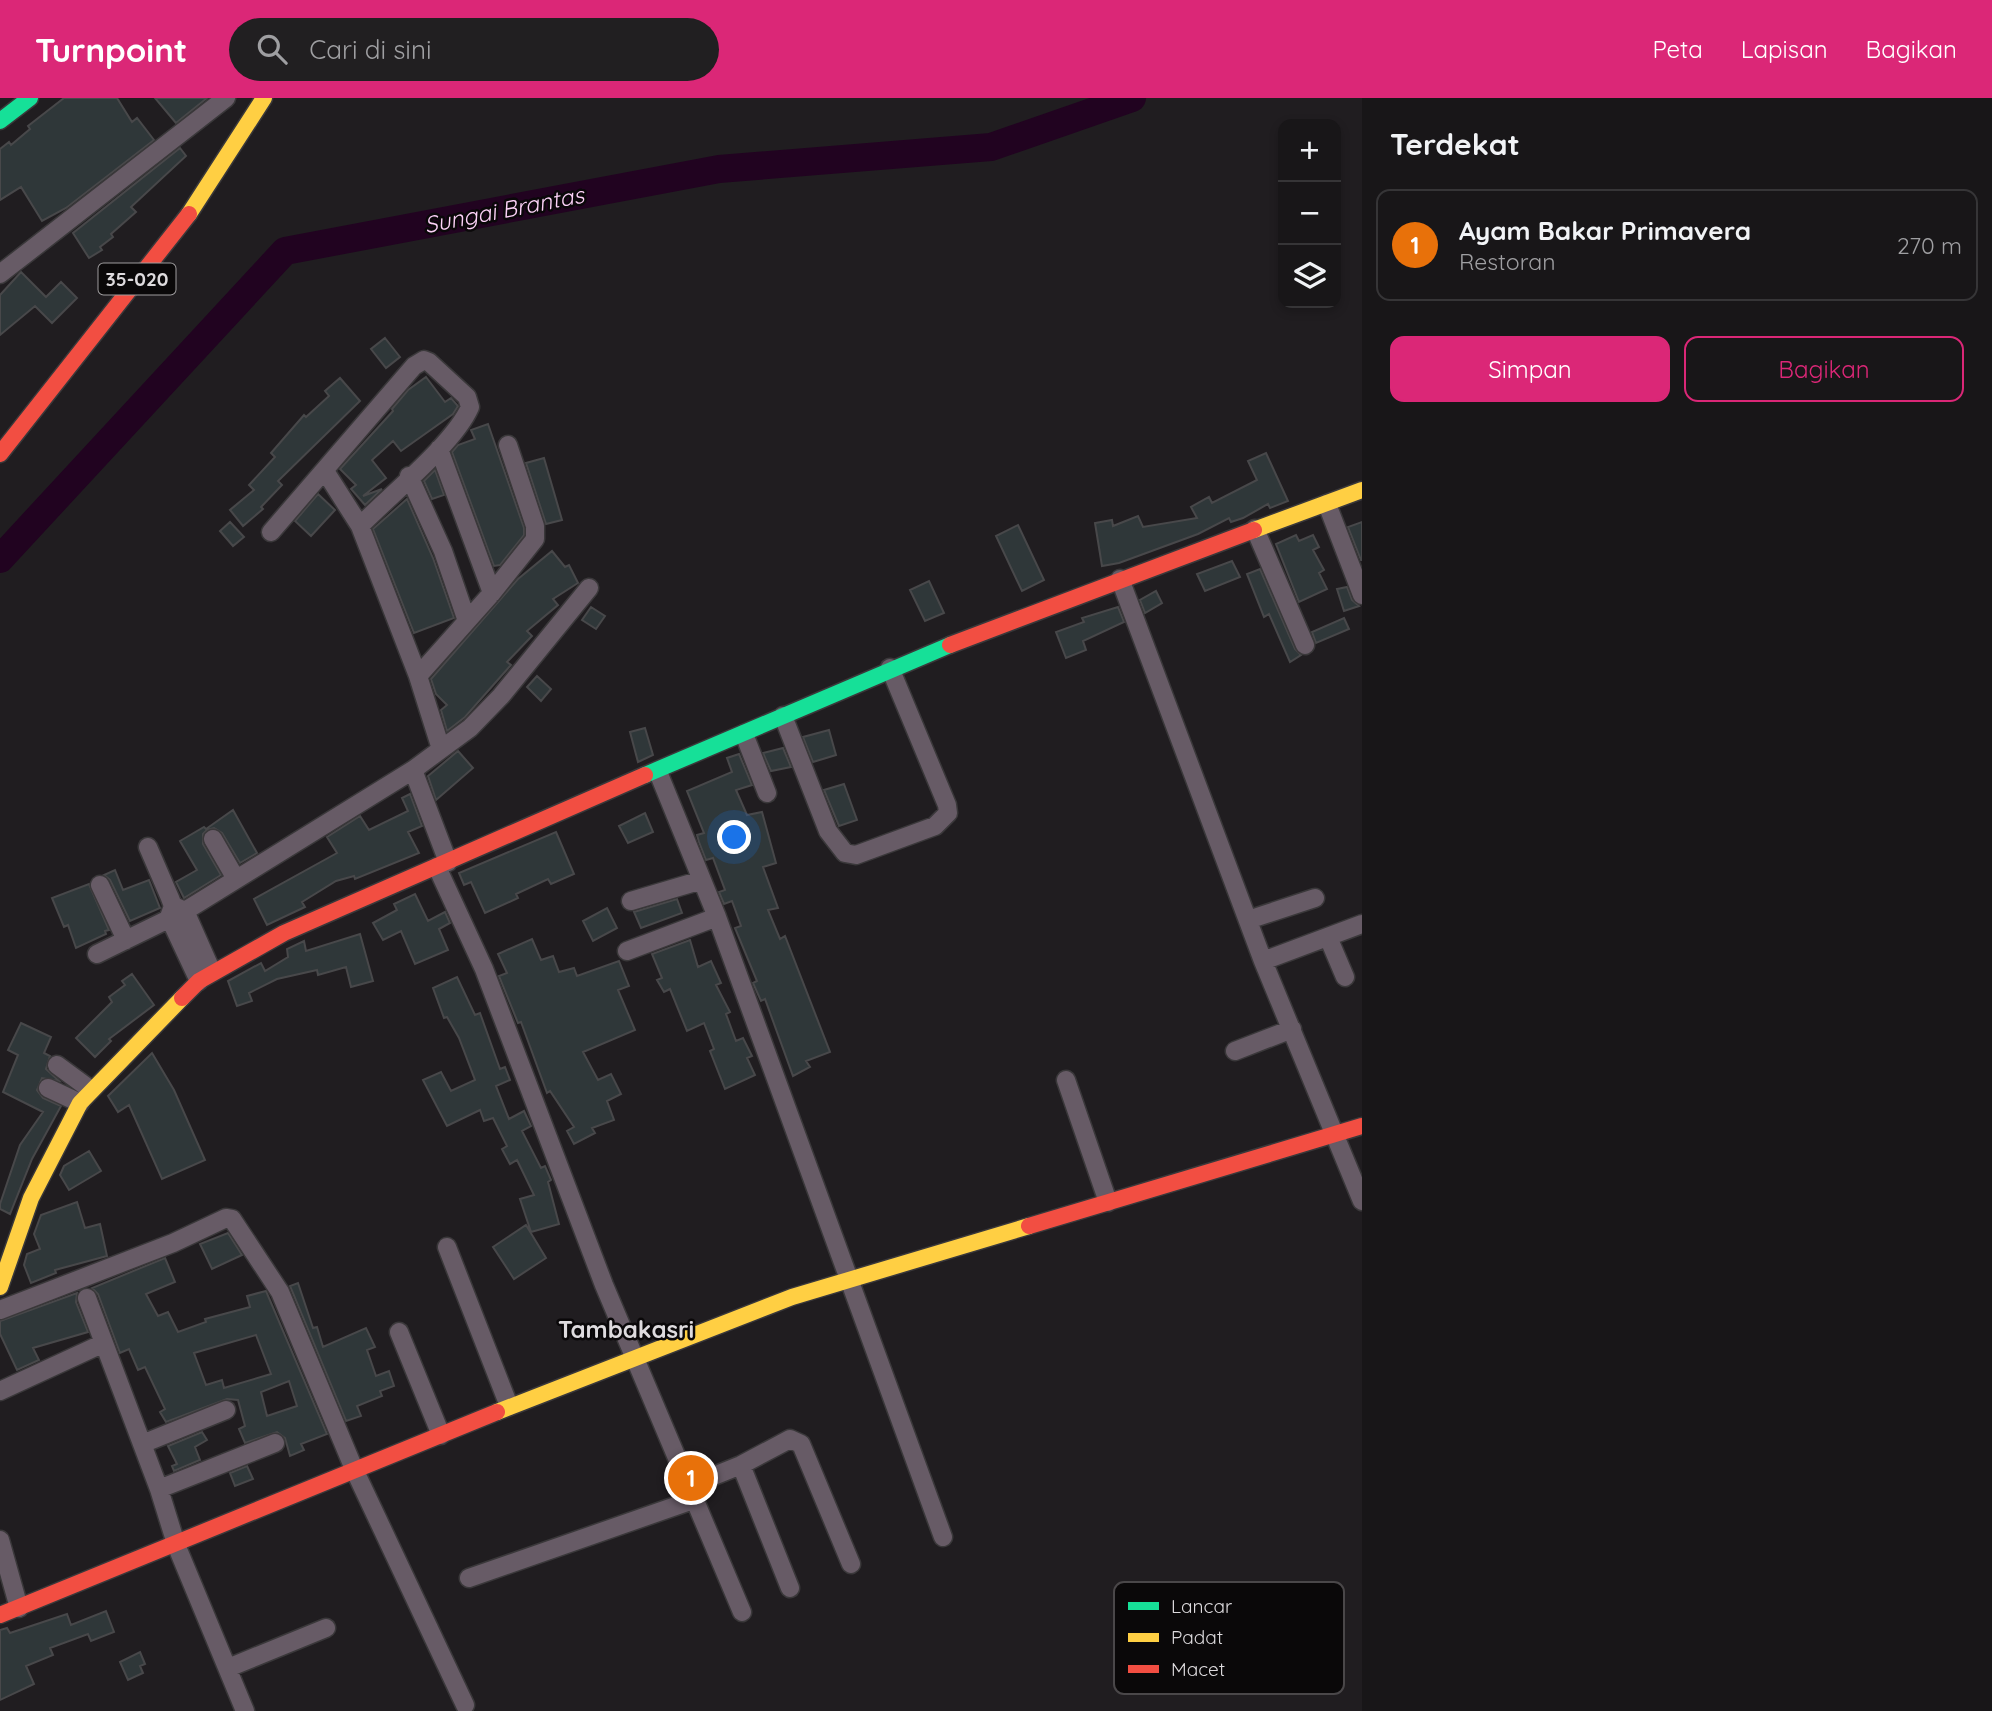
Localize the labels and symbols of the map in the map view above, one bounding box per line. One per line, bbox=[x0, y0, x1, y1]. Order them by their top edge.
water label: Sungai Brantas bbox=[422, 179, 588, 239]
road number: 35-020 bbox=[99, 264, 176, 294]
your location bbox=[717, 820, 751, 854]
district label: Tambakasri bbox=[558, 1314, 694, 1344]
pin: 1 bbox=[668, 1452, 714, 1504]
legend bbox=[1114, 1582, 1344, 1694]
text: Lancar bbox=[1171, 1594, 1233, 1618]
text: Padat bbox=[1171, 1625, 1223, 1649]
text: Macet bbox=[1171, 1657, 1225, 1681]

